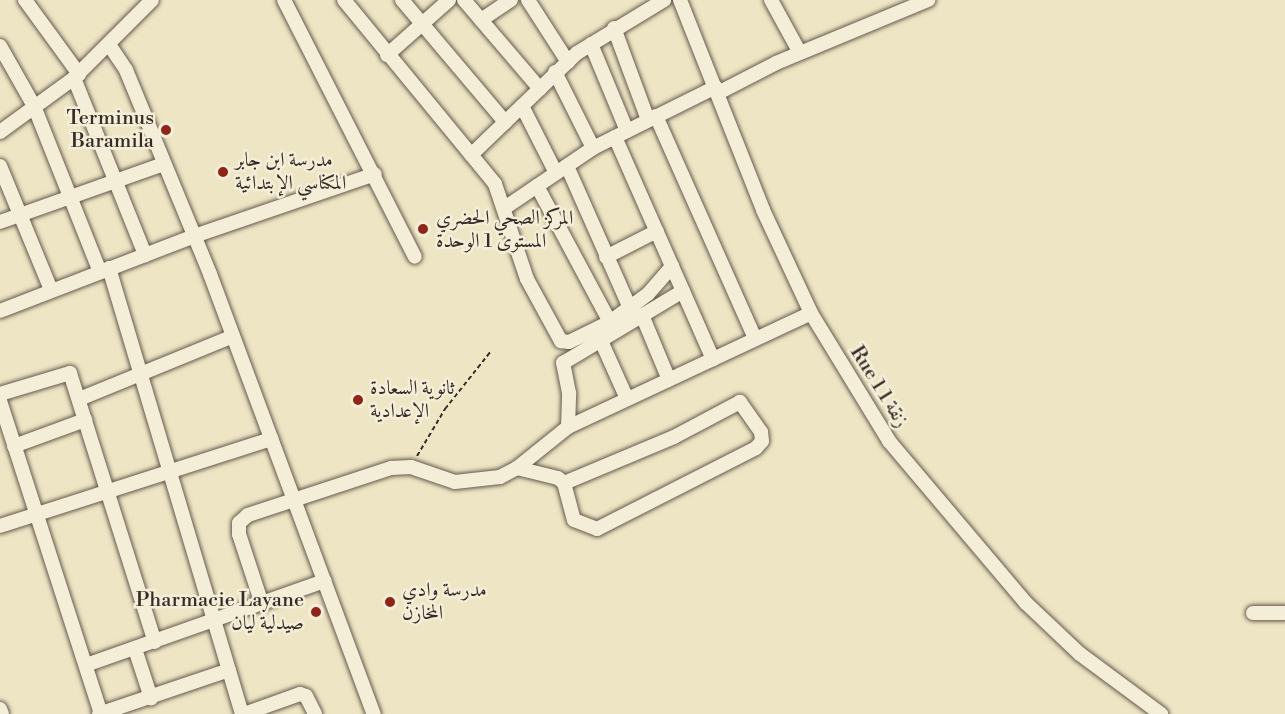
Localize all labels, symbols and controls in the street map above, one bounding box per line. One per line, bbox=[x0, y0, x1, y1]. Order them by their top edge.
place label: Terminus Baramila bbox=[66, 106, 154, 153]
marker: Terminus Baramila bbox=[159, 123, 173, 137]
place label: مدرسة ابن جابر المكناسي الإبتدائية bbox=[235, 148, 346, 195]
marker: مدرسة ابن جابر المكناسي الإبتدائية bbox=[216, 165, 230, 179]
place label: المركز الصحي الحضري المستوى 1 الوحدة bbox=[436, 206, 573, 253]
marker: المركز الصحي الحضري المستوى 1 الوحدة bbox=[414, 220, 432, 238]
street label: Rue 1 زنقة 1 bbox=[844, 342, 914, 432]
place label: ثانوية السعادة الإعدادية bbox=[370, 376, 454, 423]
marker: ثانوية السعادة الإعدادية bbox=[351, 393, 365, 407]
place label: مدرسة وادي المخازن bbox=[402, 578, 487, 625]
place label: Pharmacie Layane صيدلية ليان bbox=[136, 588, 304, 635]
marker: مدرسة وادي المخازن bbox=[383, 595, 397, 609]
marker: Pharmacie Layane صيدلية ليان bbox=[309, 605, 323, 619]

